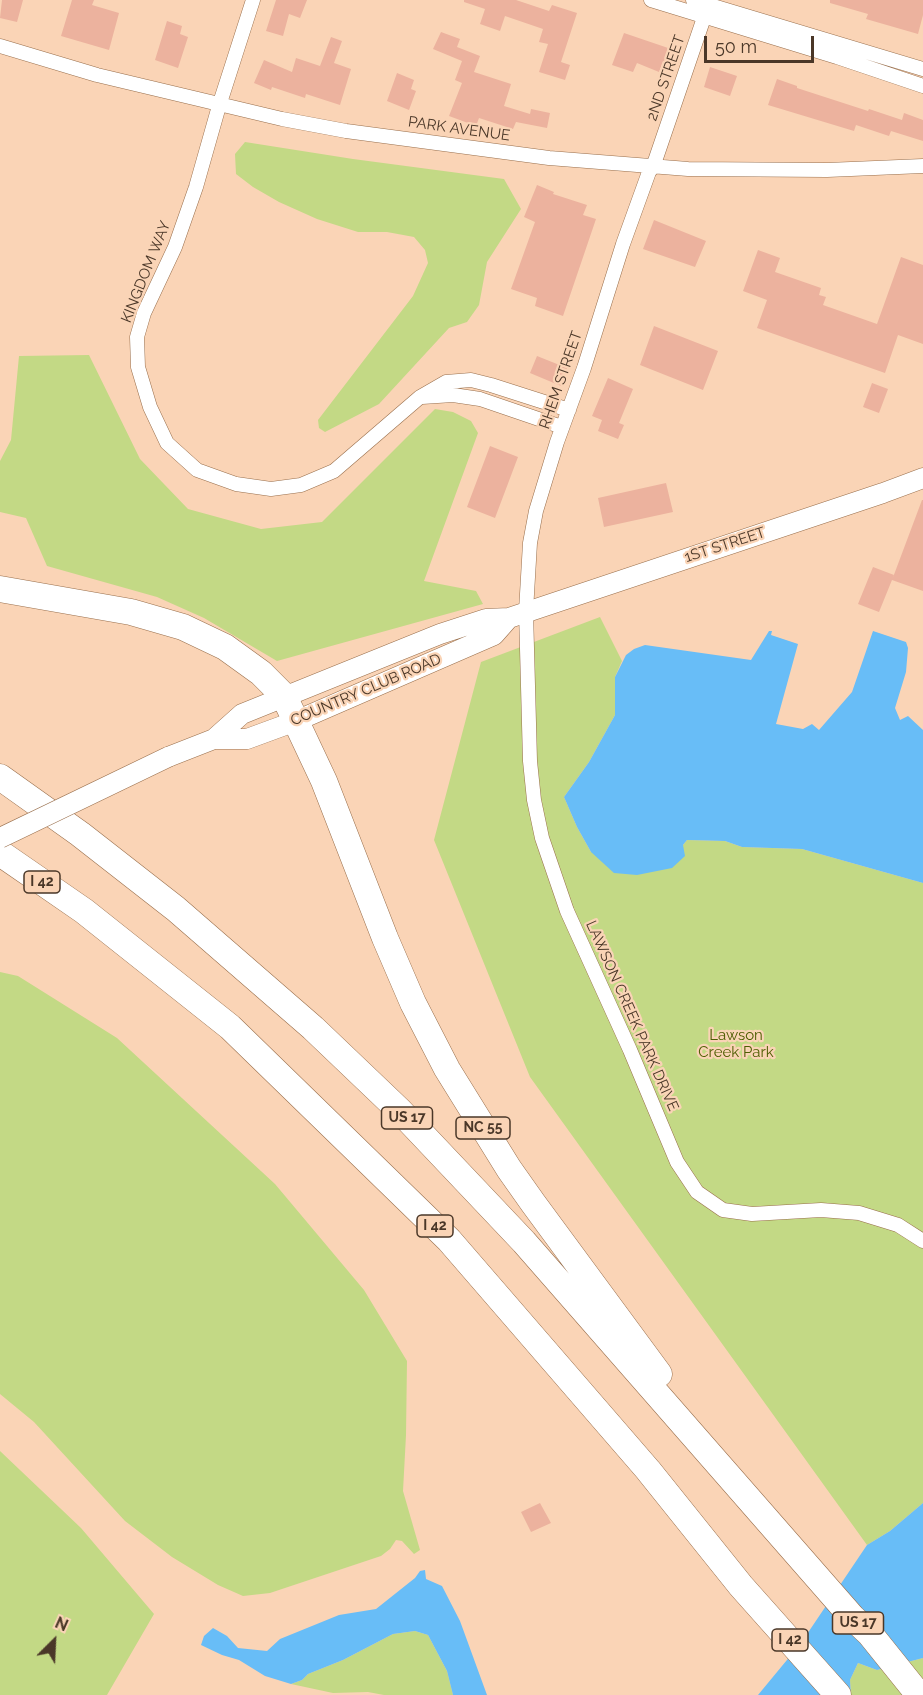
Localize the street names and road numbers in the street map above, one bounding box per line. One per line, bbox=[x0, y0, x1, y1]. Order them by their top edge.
street label: 2ND STREET bbox=[643, 33, 689, 123]
street label: PARK AVENUE bbox=[407, 113, 511, 145]
street label: KINGDOM WAY bbox=[117, 218, 175, 326]
street label: RHEM STREET bbox=[536, 329, 586, 431]
street label: 1ST STREET bbox=[682, 523, 768, 567]
street label: COUNTRY CLUB ROAD bbox=[288, 650, 444, 730]
road number: I 42 bbox=[24, 871, 60, 893]
street label: LAWSON CREEK PARK DRIVE bbox=[582, 918, 682, 1114]
road number: US 17 bbox=[382, 1107, 432, 1129]
road number: NC 55 bbox=[456, 1117, 510, 1139]
road number: I 42 bbox=[417, 1215, 453, 1237]
road number: US 17 bbox=[832, 1612, 884, 1634]
road number: I 42 bbox=[772, 1629, 808, 1651]

